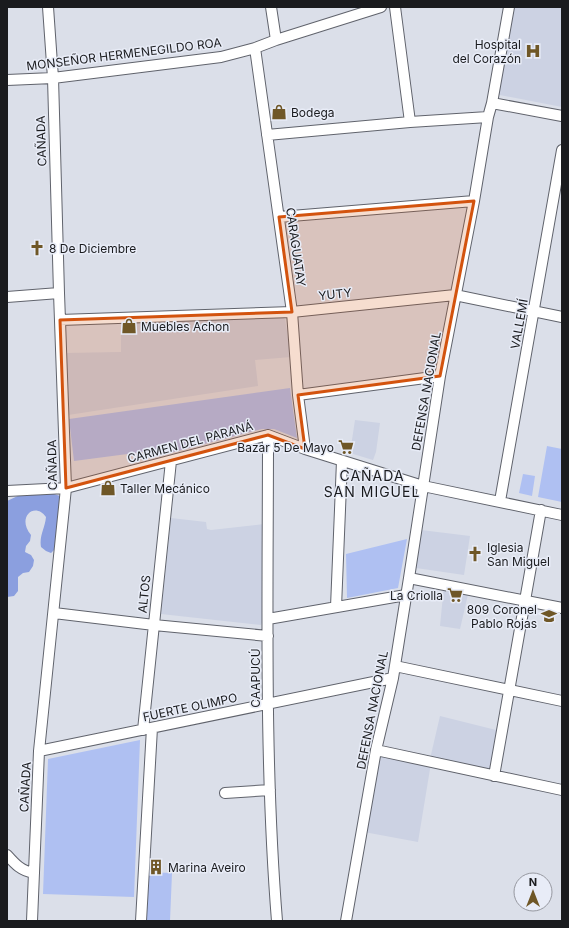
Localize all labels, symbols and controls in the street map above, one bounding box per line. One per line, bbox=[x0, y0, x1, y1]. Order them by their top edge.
street label: MONSEÑOR HERMENEGILDO ROA bbox=[26, 35, 222, 73]
place label: Hospital del Corazón bbox=[452, 37, 521, 66]
hospital icon: Hospital del Corazón bbox=[524, 42, 542, 60]
shop icon: Bodega bbox=[270, 103, 288, 121]
place label: Bodega bbox=[291, 105, 335, 120]
street label: CAÑADA bbox=[33, 115, 49, 167]
street label: CARAGUATAY bbox=[283, 207, 309, 287]
church icon: 8 De Diciembre bbox=[28, 239, 46, 257]
place label: 8 De Diciembre bbox=[49, 241, 136, 256]
street label: YUTY bbox=[318, 285, 352, 303]
street label: VALLEMÍ bbox=[507, 297, 531, 350]
shop icon: Muebles Achon bbox=[120, 317, 138, 335]
place label: Muebles Achon bbox=[141, 319, 229, 334]
street label: DEFENSA NACIONAL bbox=[408, 330, 444, 452]
street label: CARMEN DEL PARANÁ bbox=[126, 418, 254, 466]
supermarket icon: Bazar 5 De Mayo bbox=[337, 438, 355, 456]
street label: CAÑADA bbox=[44, 440, 60, 490]
place label: Bazar 5 De Mayo bbox=[237, 440, 334, 455]
district label: CAÑADA SAN MIGUEL bbox=[324, 467, 420, 500]
shop icon: Taller Mecánico bbox=[99, 479, 117, 497]
place label: Taller Mecánico bbox=[120, 481, 210, 496]
place label: Iglesia San Miguel bbox=[487, 540, 550, 569]
church icon: Iglesia San Miguel bbox=[466, 545, 484, 563]
street label: ALTOS bbox=[135, 574, 153, 614]
supermarket icon: La Criolla bbox=[446, 586, 464, 604]
place label: La Criolla bbox=[390, 588, 443, 603]
place label: 809 Coronel Pablo Rojas bbox=[467, 602, 537, 631]
school or university icon: 809 Coronel Pablo Rojas bbox=[540, 607, 558, 625]
street label: CAAPUCÚ bbox=[248, 648, 263, 708]
street label: DEFENSA NACIONAL bbox=[353, 649, 391, 771]
street label: FUERTE OLIMPO bbox=[141, 690, 239, 724]
street label: CAÑADA bbox=[16, 761, 34, 813]
building icon: Marina Aveiro bbox=[147, 858, 165, 876]
place label: Marina Aveiro bbox=[168, 860, 246, 875]
north arrow bbox=[513, 872, 553, 912]
text: N bbox=[529, 875, 537, 889]

